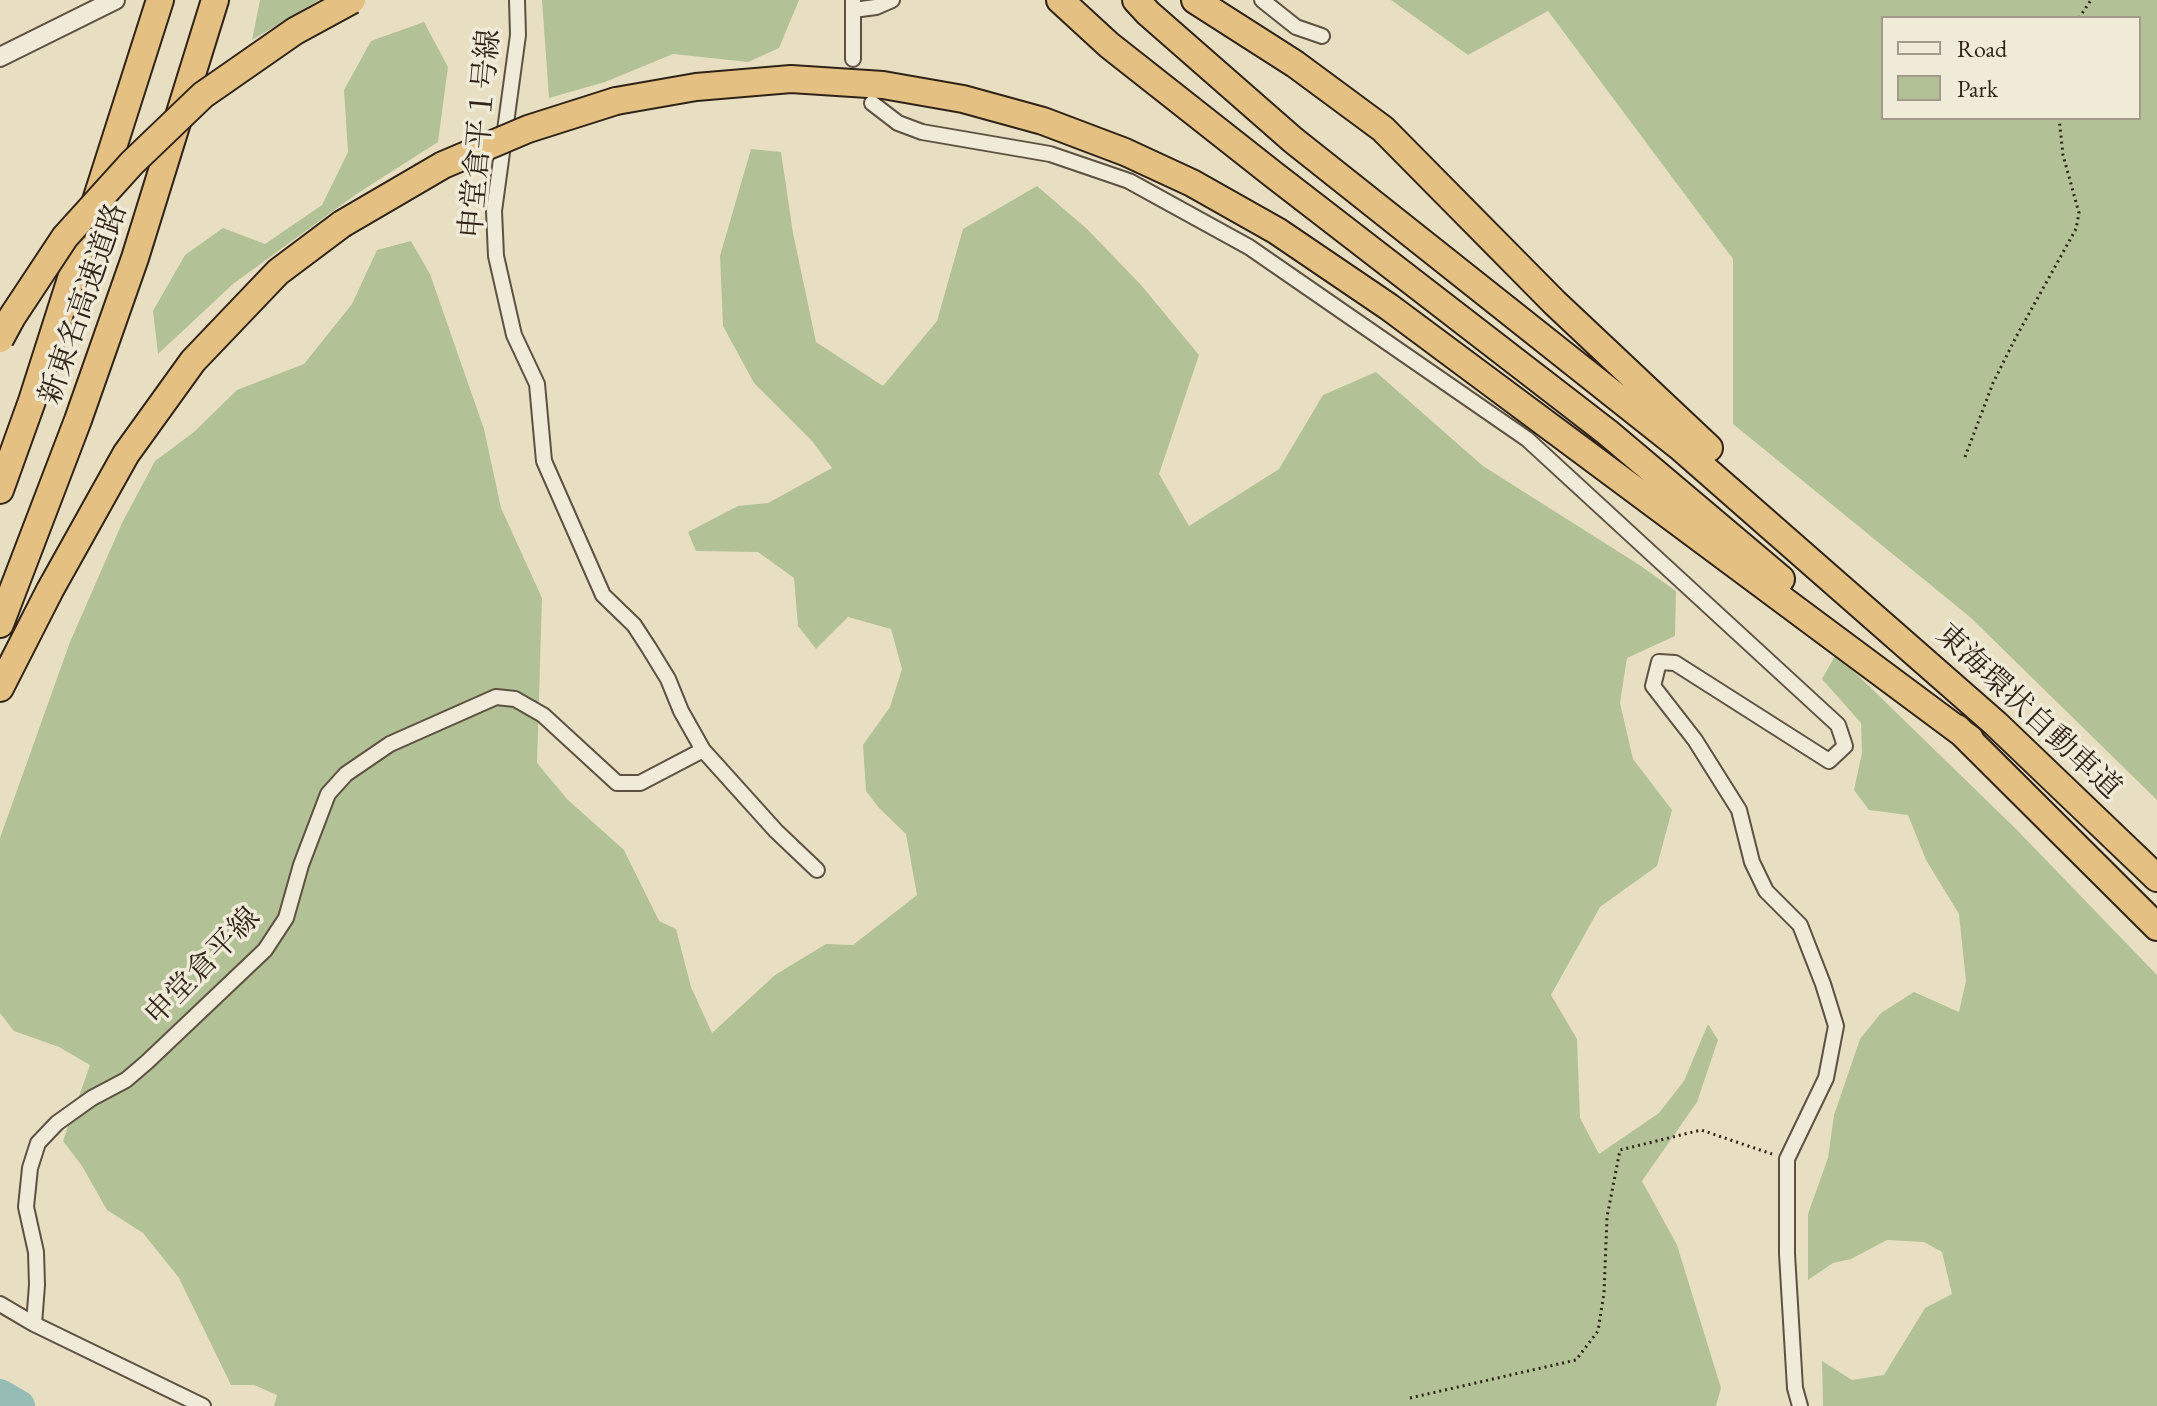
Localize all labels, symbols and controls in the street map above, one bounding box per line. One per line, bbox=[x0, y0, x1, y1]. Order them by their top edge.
legend bbox=[1881, 16, 2141, 120]
street label: 申堂倉平１号線 bbox=[454, 28, 508, 240]
text: Road bbox=[1957, 33, 2007, 64]
text: Park bbox=[1957, 73, 1998, 104]
street label: 新東名高速道路 bbox=[33, 199, 135, 409]
street label: 東海環状自動車道 bbox=[1928, 617, 2128, 807]
street label: 申堂倉平線 bbox=[138, 901, 268, 1033]

